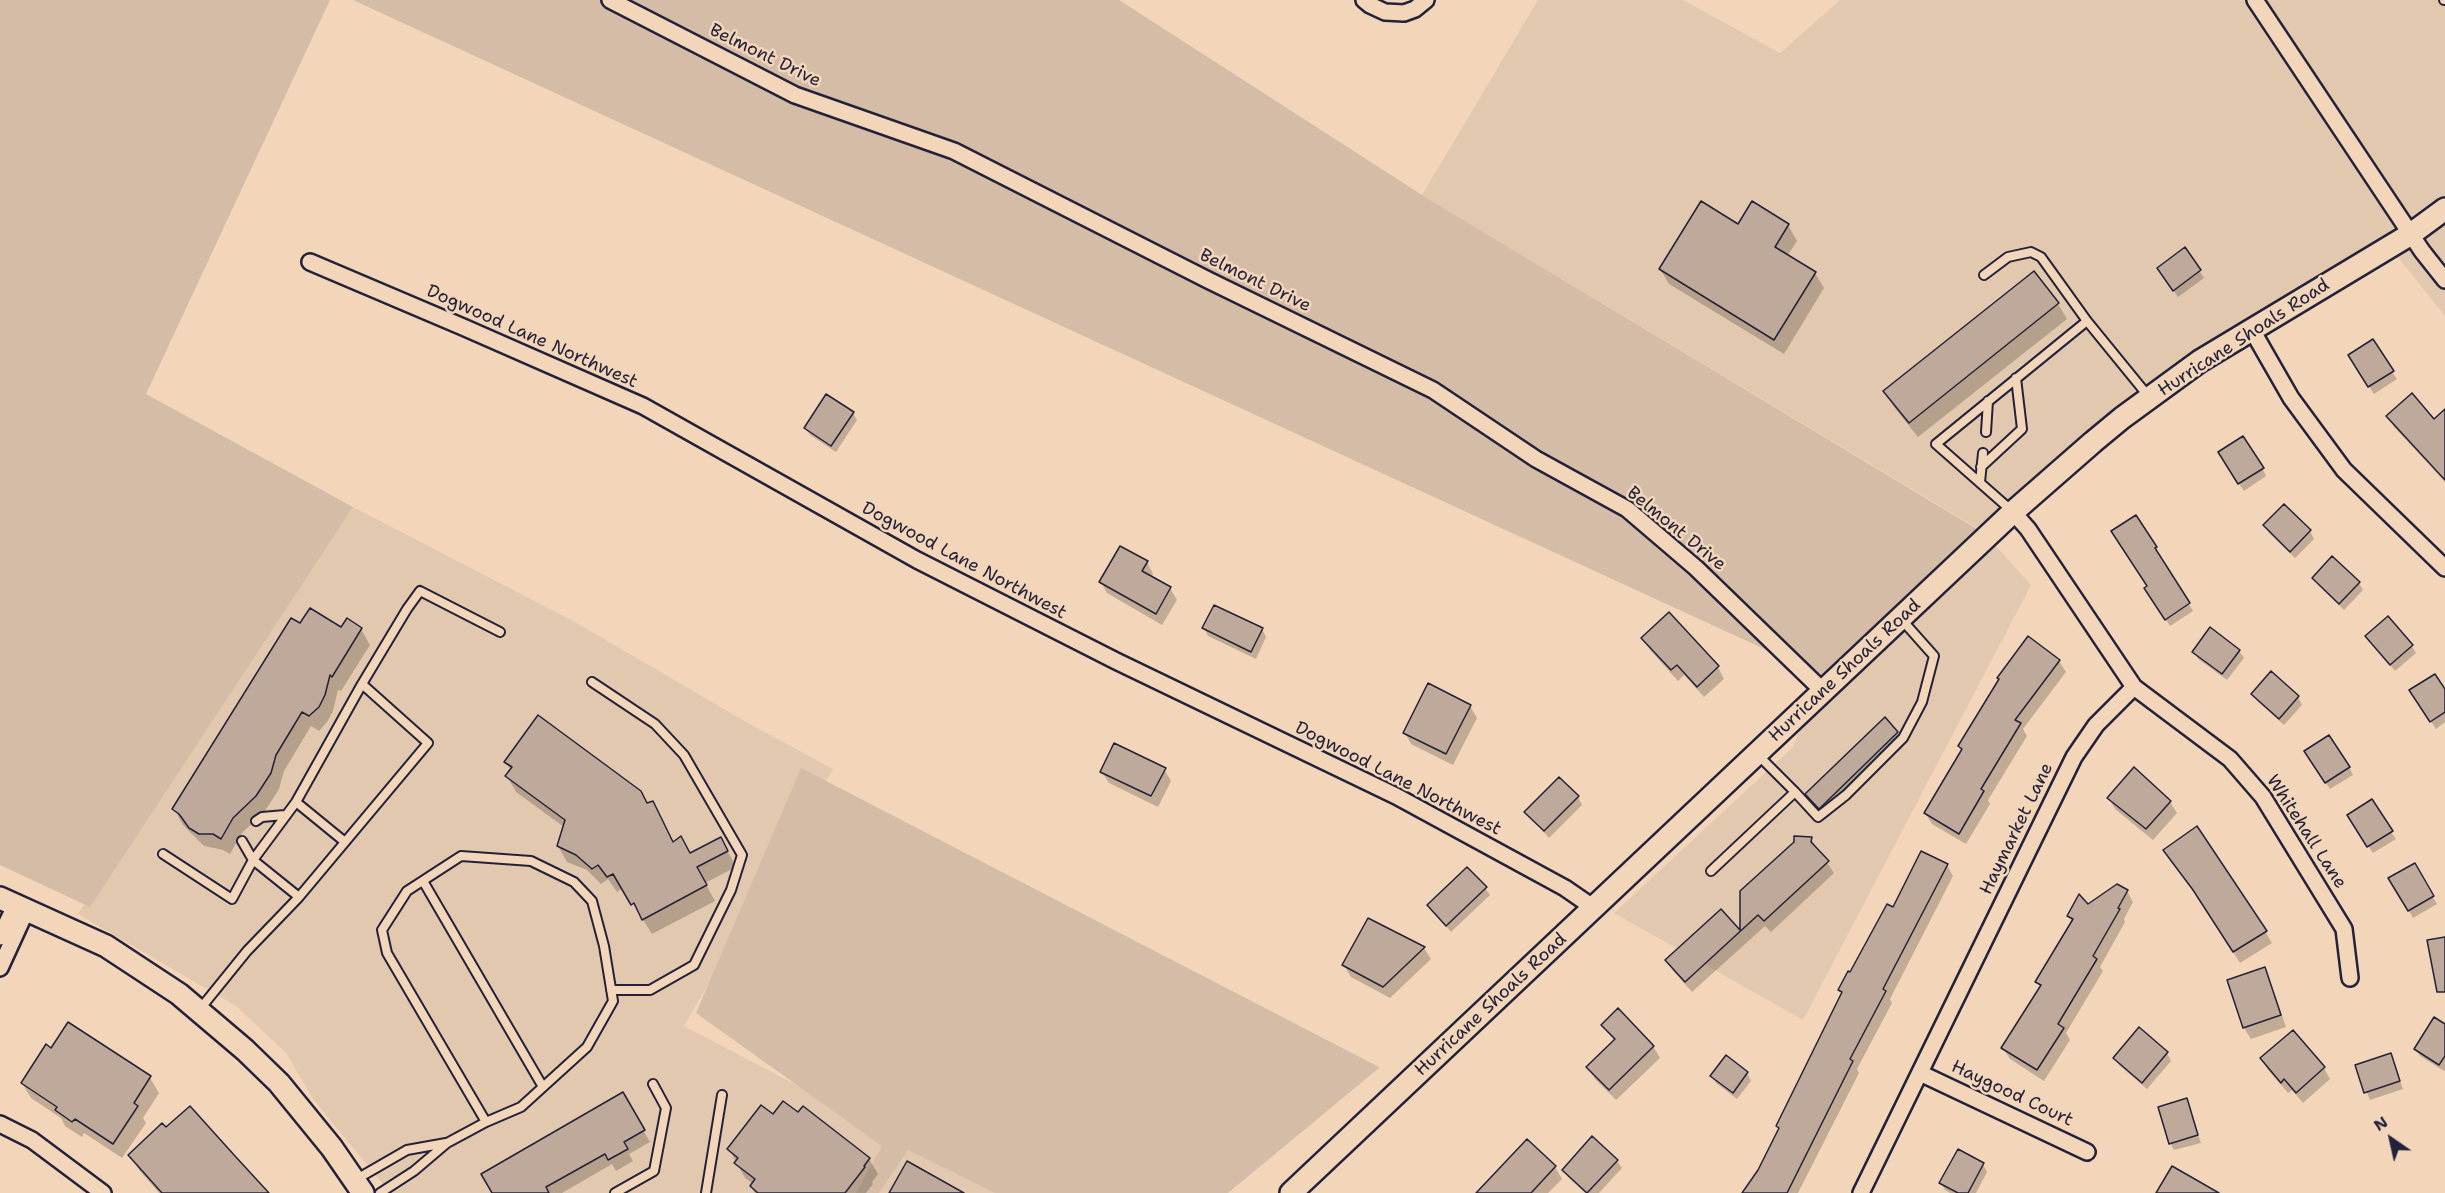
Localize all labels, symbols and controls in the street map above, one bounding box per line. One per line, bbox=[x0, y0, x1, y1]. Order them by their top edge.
street label: Belmont Drive bbox=[706, 20, 824, 92]
street label: Belmont Drive bbox=[1196, 245, 1314, 317]
street label: Hurricane Shoals Road bbox=[2154, 275, 2334, 401]
street label: Dogwood Lane Northwest bbox=[423, 281, 641, 393]
street label: Belmont Drive bbox=[1622, 482, 1730, 576]
street label: Dogwood Lane Northwest bbox=[858, 498, 1070, 624]
street label: Hurricane Shoals Road bbox=[1765, 595, 1925, 747]
street label: Dogwood Lane Northwest bbox=[1291, 717, 1505, 841]
street label: Haymarket Lane bbox=[1976, 760, 2058, 898]
street label: Whitehall Lane bbox=[2261, 771, 2351, 893]
street label: Hurricane Shoals Road bbox=[1411, 929, 1571, 1081]
street label: Haygood Court bbox=[1948, 1056, 2076, 1132]
north arrow bbox=[2361, 1109, 2421, 1169]
text: N bbox=[2370, 1111, 2392, 1136]

